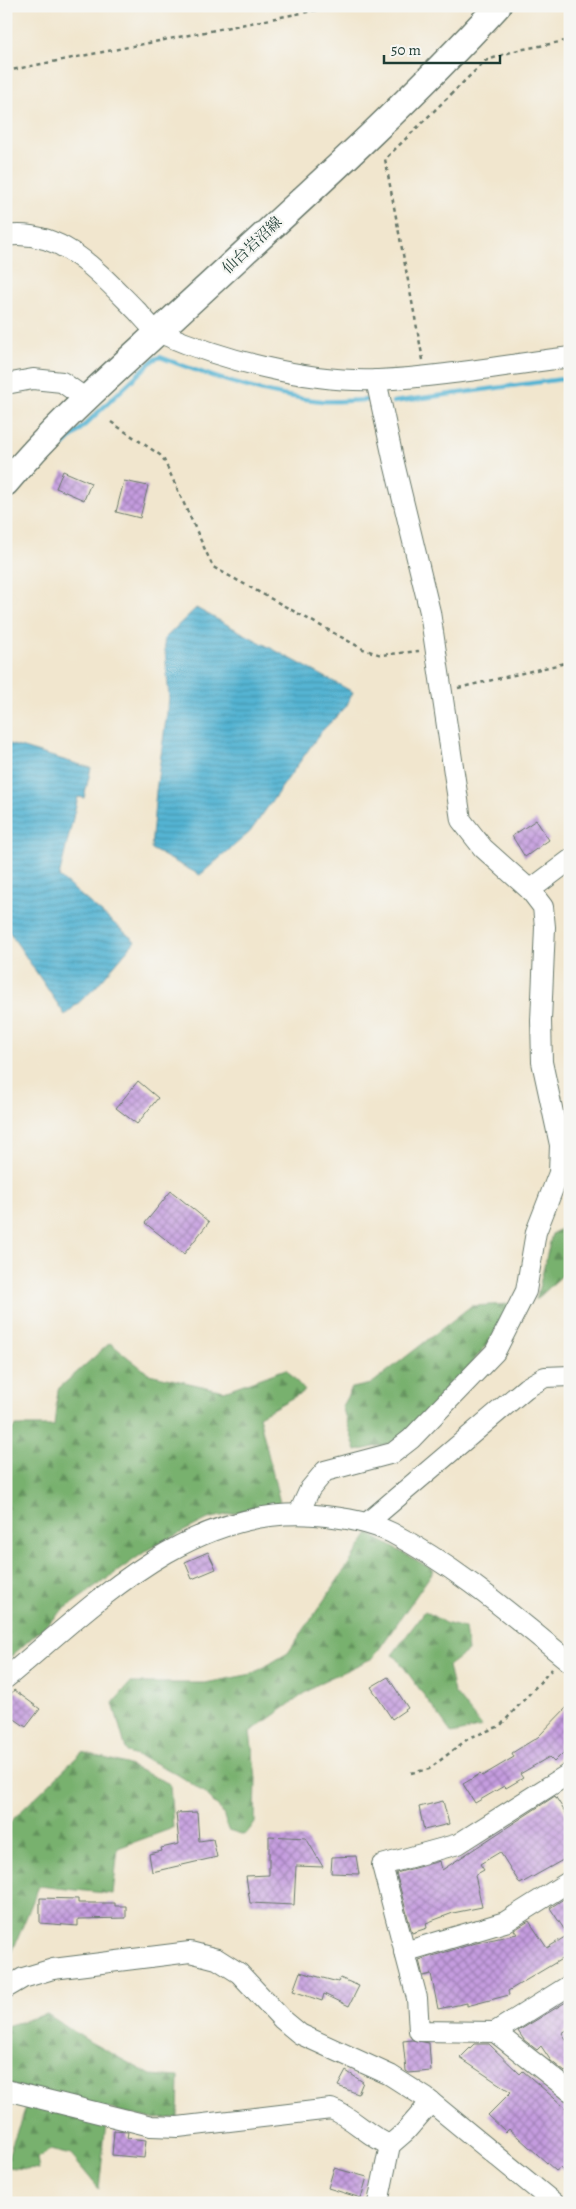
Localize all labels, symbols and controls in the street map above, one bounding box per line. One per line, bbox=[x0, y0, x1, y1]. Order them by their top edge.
scale bar bbox=[384, 32, 500, 64]
text: 50 m bbox=[391, 40, 421, 60]
street label: 仙台岩沼線 bbox=[218, 212, 286, 278]

